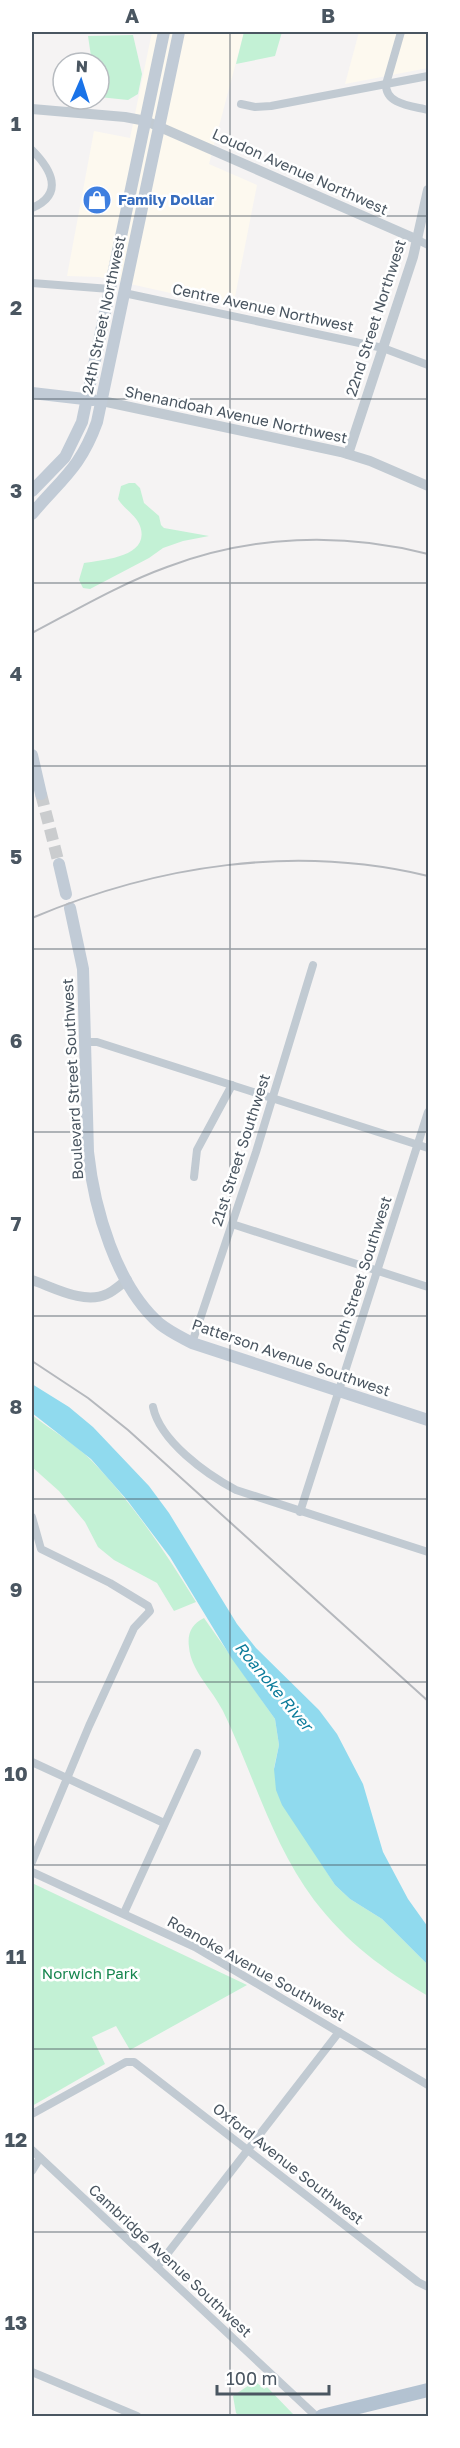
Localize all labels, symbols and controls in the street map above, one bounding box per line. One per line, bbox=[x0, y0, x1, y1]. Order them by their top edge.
text: A bbox=[125, 3, 139, 27]
text: B bbox=[321, 3, 335, 27]
north arrow bbox=[51, 51, 111, 111]
text: N bbox=[75, 56, 88, 76]
text: 1 bbox=[11, 111, 21, 135]
street label: Loudon Avenue Northwest bbox=[210, 124, 391, 218]
shop icon: Family Dollar bbox=[81, 184, 113, 216]
place label: Family Dollar bbox=[118, 190, 215, 208]
street label: 24th Street Northwest bbox=[77, 234, 129, 396]
street label: 22nd Street Northwest bbox=[341, 237, 409, 398]
street label: Centre Avenue Northwest bbox=[171, 279, 356, 335]
text: 2 bbox=[10, 295, 22, 319]
street label: Shenandoah Avenue Northwest bbox=[123, 382, 349, 446]
text: 3 bbox=[10, 478, 22, 502]
text: 4 bbox=[10, 661, 22, 685]
text: 5 bbox=[10, 844, 22, 868]
street label: Boulevard Street Southwest bbox=[58, 978, 86, 1180]
text: 6 bbox=[10, 1028, 22, 1052]
street label: 21st Street Southwest bbox=[207, 1071, 273, 1228]
street label: 20th Street Southwest bbox=[327, 1194, 395, 1354]
text: 7 bbox=[11, 1211, 22, 1235]
street label: Patterson Avenue Southwest bbox=[190, 1315, 393, 1399]
text: 8 bbox=[10, 1394, 22, 1418]
text: 9 bbox=[10, 1577, 22, 1601]
water label: Roanoke River bbox=[231, 1637, 319, 1737]
text: 10 bbox=[4, 1761, 28, 1785]
street label: Roanoke Avenue Southwest bbox=[164, 1912, 349, 2025]
text: 11 bbox=[6, 1944, 26, 1968]
park label: Norwich Park bbox=[42, 1964, 139, 1982]
street label: Oxford Avenue Southwest bbox=[210, 2099, 368, 2228]
text: 12 bbox=[5, 2127, 27, 2151]
street label: Cambridge Avenue Southwest bbox=[86, 2180, 256, 2341]
text: 13 bbox=[5, 2310, 27, 2334]
scale bar bbox=[217, 2358, 330, 2396]
text: 100 m bbox=[226, 2367, 277, 2389]

